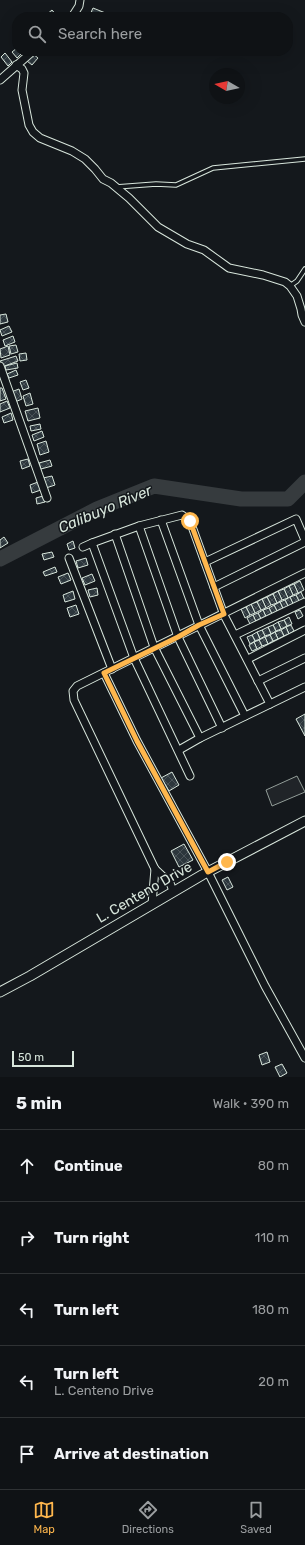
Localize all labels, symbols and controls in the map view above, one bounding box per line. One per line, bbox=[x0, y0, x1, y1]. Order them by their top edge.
search box bbox=[12, 12, 293, 56]
icon: search bbox=[26, 23, 48, 45]
text: Search here bbox=[58, 25, 142, 43]
north arrow bbox=[209, 68, 245, 104]
water label: Calibuyo River bbox=[55, 481, 156, 537]
route start bbox=[181, 512, 199, 530]
route end bbox=[218, 853, 236, 871]
street label: L. Centeno Drive bbox=[94, 858, 195, 927]
scale bar bbox=[12, 1049, 74, 1068]
text: 50 m bbox=[18, 1051, 44, 1064]
text: 5 min bbox=[16, 1093, 62, 1113]
text: Walk · 390 m bbox=[213, 1096, 289, 1111]
icon: ahead bbox=[16, 1155, 38, 1177]
text: Continue bbox=[54, 1157, 123, 1175]
text: 80 m bbox=[258, 1158, 289, 1173]
icon: right bbox=[16, 1227, 38, 1249]
text: Turn right bbox=[54, 1229, 129, 1247]
text: 110 m bbox=[255, 1230, 289, 1245]
icon: left bbox=[16, 1299, 38, 1321]
text: Turn left bbox=[54, 1301, 119, 1319]
text: 180 m bbox=[252, 1302, 289, 1317]
text: Turn left bbox=[54, 1365, 119, 1383]
icon: left bbox=[16, 1371, 38, 1393]
text: 20 m bbox=[258, 1374, 289, 1389]
text: L. Centeno Drive bbox=[54, 1383, 154, 1398]
icon: arrive bbox=[16, 1443, 38, 1465]
text: Arrive at destination bbox=[54, 1445, 209, 1463]
tab: Map bbox=[33, 1499, 55, 1536]
tab: Directions bbox=[122, 1499, 174, 1536]
tab: Saved bbox=[240, 1499, 272, 1536]

